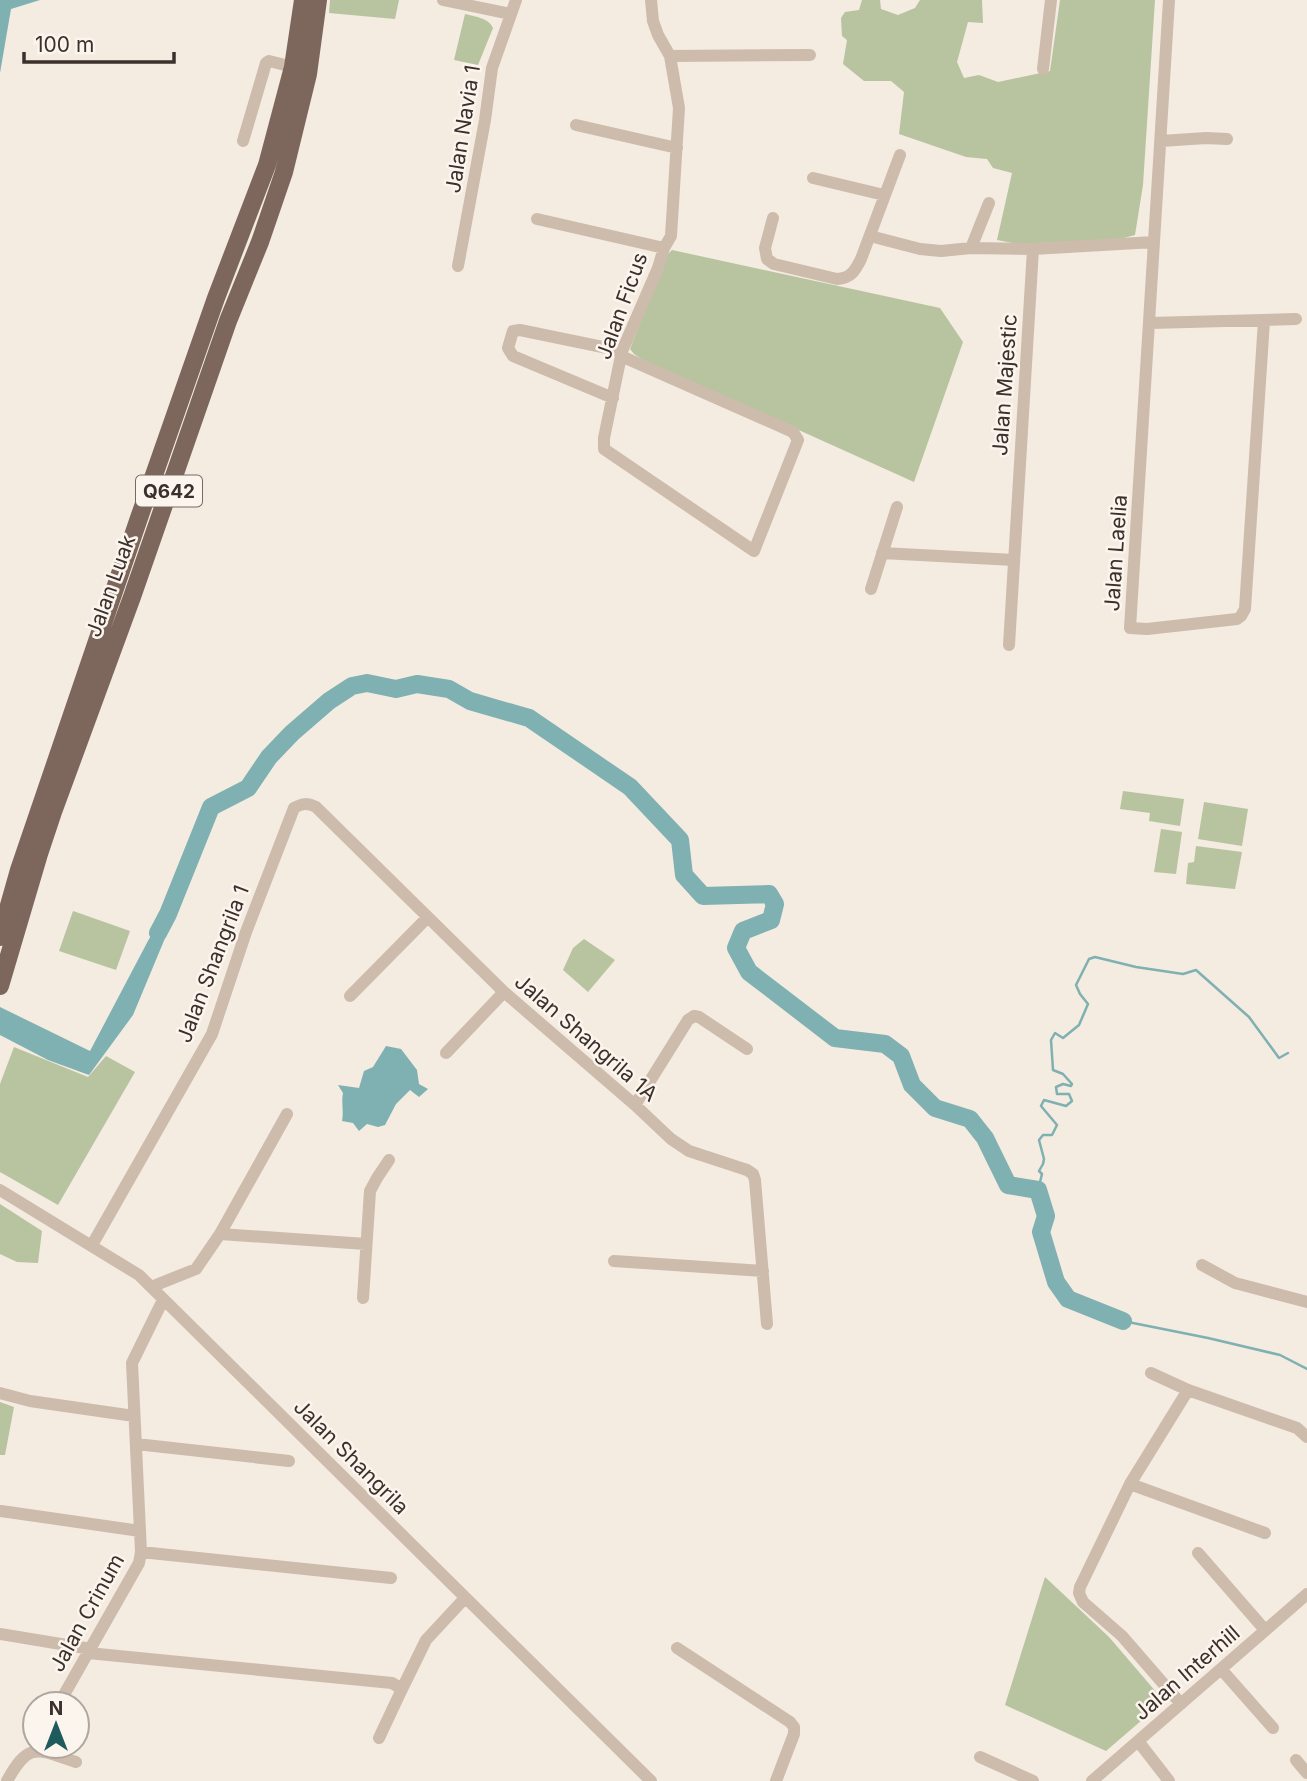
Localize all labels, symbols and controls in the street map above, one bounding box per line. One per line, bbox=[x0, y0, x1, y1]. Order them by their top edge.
scale bar bbox=[24, 21, 175, 65]
text: 100 m bbox=[35, 32, 94, 57]
street label: Jalan Navia 1 bbox=[440, 63, 485, 195]
street label: Jalan Ficus bbox=[591, 249, 652, 363]
street label: Jalan Majestic bbox=[987, 313, 1022, 457]
road number: Q642 bbox=[136, 476, 202, 506]
street label: Jalan Laelia bbox=[1099, 494, 1132, 612]
street label: Jalan Luak bbox=[81, 531, 141, 640]
street label: Jalan Shangrila 1 bbox=[171, 882, 254, 1046]
street label: Jalan Shangrila 1A bbox=[510, 969, 663, 1106]
street label: Jalan Shangrila bbox=[289, 1394, 414, 1519]
street label: Jalan Crinum bbox=[44, 1549, 129, 1676]
street label: Jalan Interhill bbox=[1129, 1620, 1245, 1725]
north arrow bbox=[21, 1690, 91, 1760]
text: N bbox=[49, 1697, 63, 1720]

